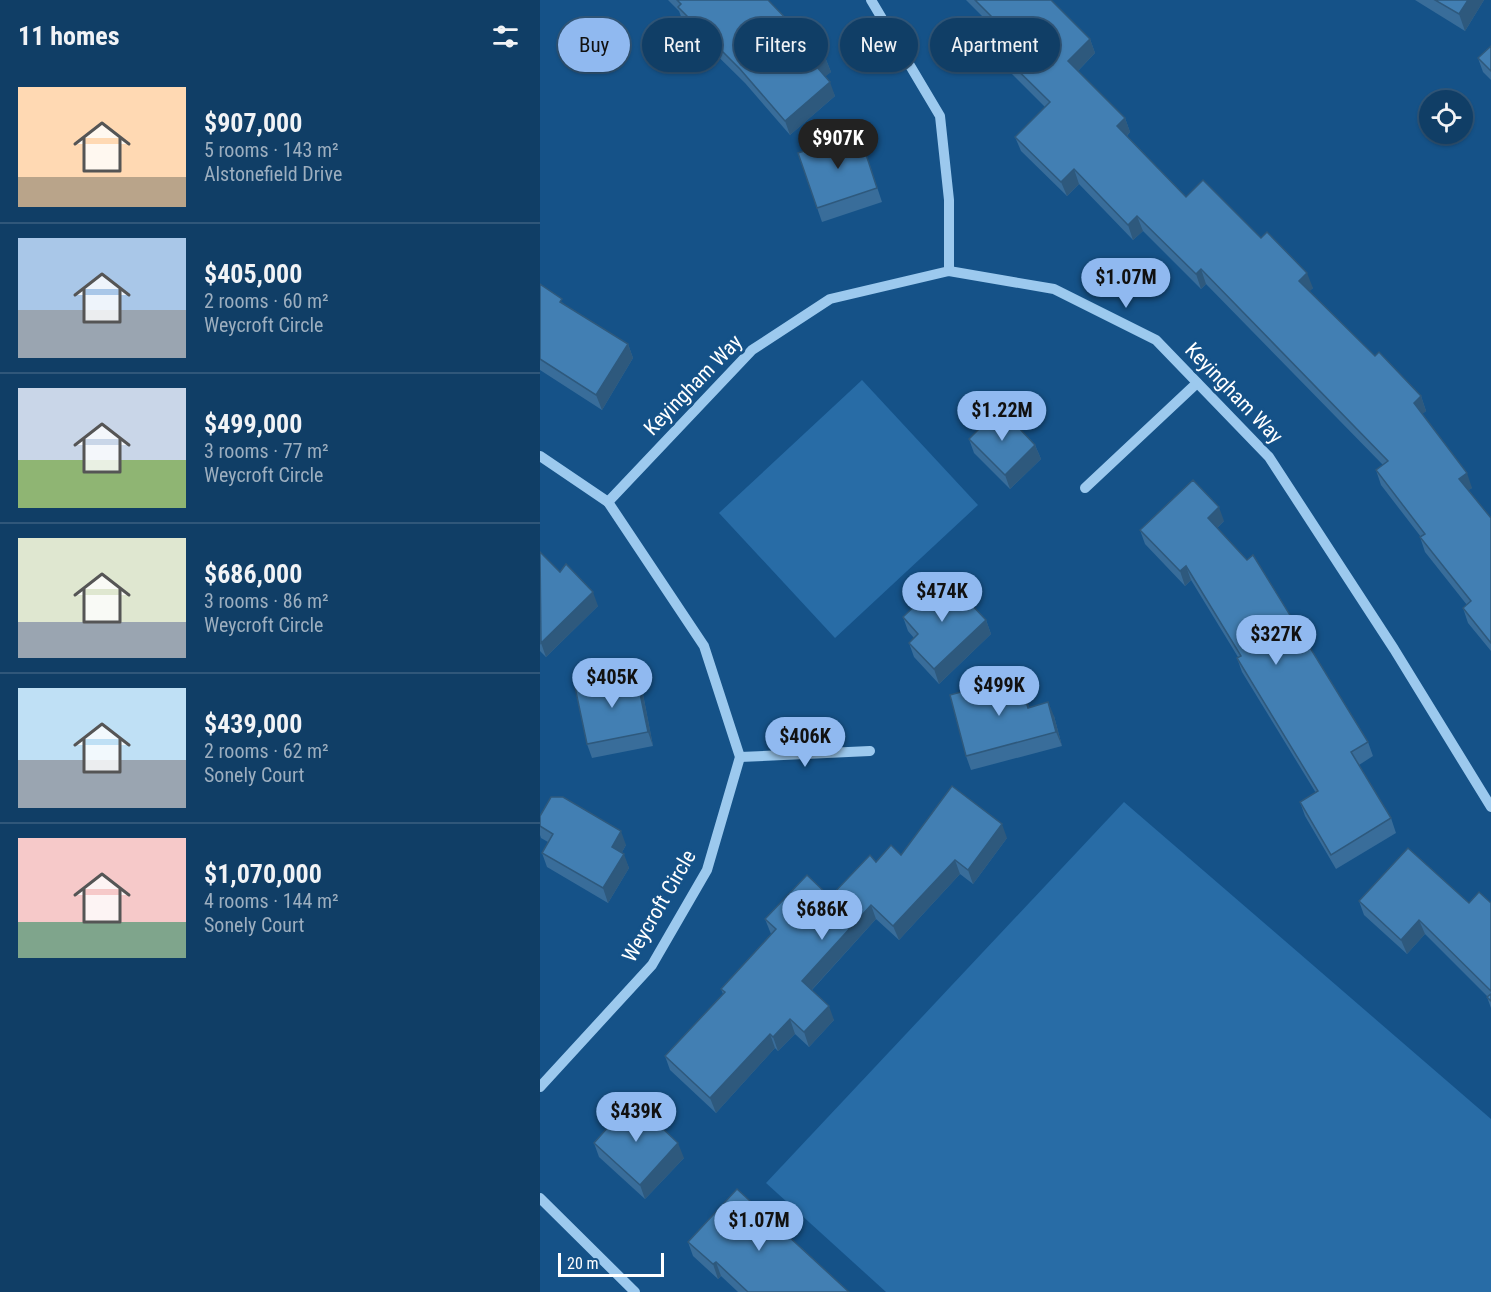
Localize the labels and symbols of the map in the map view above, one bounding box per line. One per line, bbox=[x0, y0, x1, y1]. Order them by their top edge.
pin: $907K bbox=[796, 119, 880, 170]
pin: $1.07M bbox=[1077, 258, 1175, 309]
street label: Keyingham Way bbox=[639, 330, 747, 440]
street label: Keyingham Way bbox=[1180, 338, 1288, 448]
pin: $1.22M bbox=[953, 391, 1051, 442]
pin: $474K bbox=[900, 572, 984, 623]
pin: $327K bbox=[1234, 615, 1318, 666]
pin: $405K bbox=[570, 658, 654, 709]
pin: $499K bbox=[957, 666, 1041, 717]
pin: $406K bbox=[763, 717, 847, 768]
street label: Weycroft Circle bbox=[617, 846, 701, 966]
pin: $686K bbox=[780, 890, 864, 941]
pin: $439K bbox=[594, 1092, 678, 1143]
pin: $1.07M bbox=[710, 1201, 808, 1252]
scale bar bbox=[558, 1250, 664, 1278]

